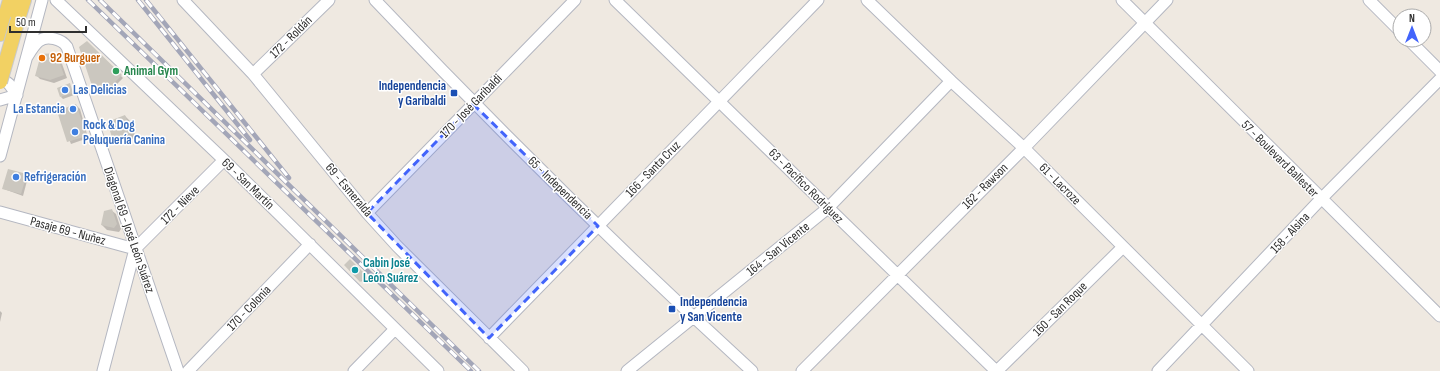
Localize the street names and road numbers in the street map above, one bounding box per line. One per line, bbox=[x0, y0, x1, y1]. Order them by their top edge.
street label: 172 - Roldán bbox=[266, 12, 316, 62]
street label: 170 - José Garibaldi bbox=[437, 71, 505, 141]
street label: 57 - Boulevard Ballester bbox=[1238, 117, 1322, 201]
street label: 166 - Santa Cruz bbox=[622, 137, 684, 201]
street label: 63 - Pacífico Rodríguez bbox=[765, 145, 847, 227]
street label: 65 - Independencia bbox=[524, 153, 596, 223]
street label: 69 - San Martín bbox=[218, 155, 278, 213]
street label: 69 - Esmeralda bbox=[322, 160, 376, 220]
street label: 162 - Rawson bbox=[959, 160, 1011, 212]
street label: 61 - Lacroze bbox=[1036, 160, 1084, 208]
street label: Diagonal 69 - José León Suárez bbox=[100, 165, 158, 295]
street label: 172 - Nieve bbox=[157, 182, 203, 228]
street label: 158 - Alsina bbox=[1267, 209, 1313, 257]
street label: Pasaje 69 - Nuñez bbox=[29, 213, 108, 249]
street label: 164 - San Vicente bbox=[743, 219, 813, 279]
street label: 160 - San Roque bbox=[1029, 278, 1091, 340]
street label: 170 - Colonia bbox=[224, 282, 274, 334]

